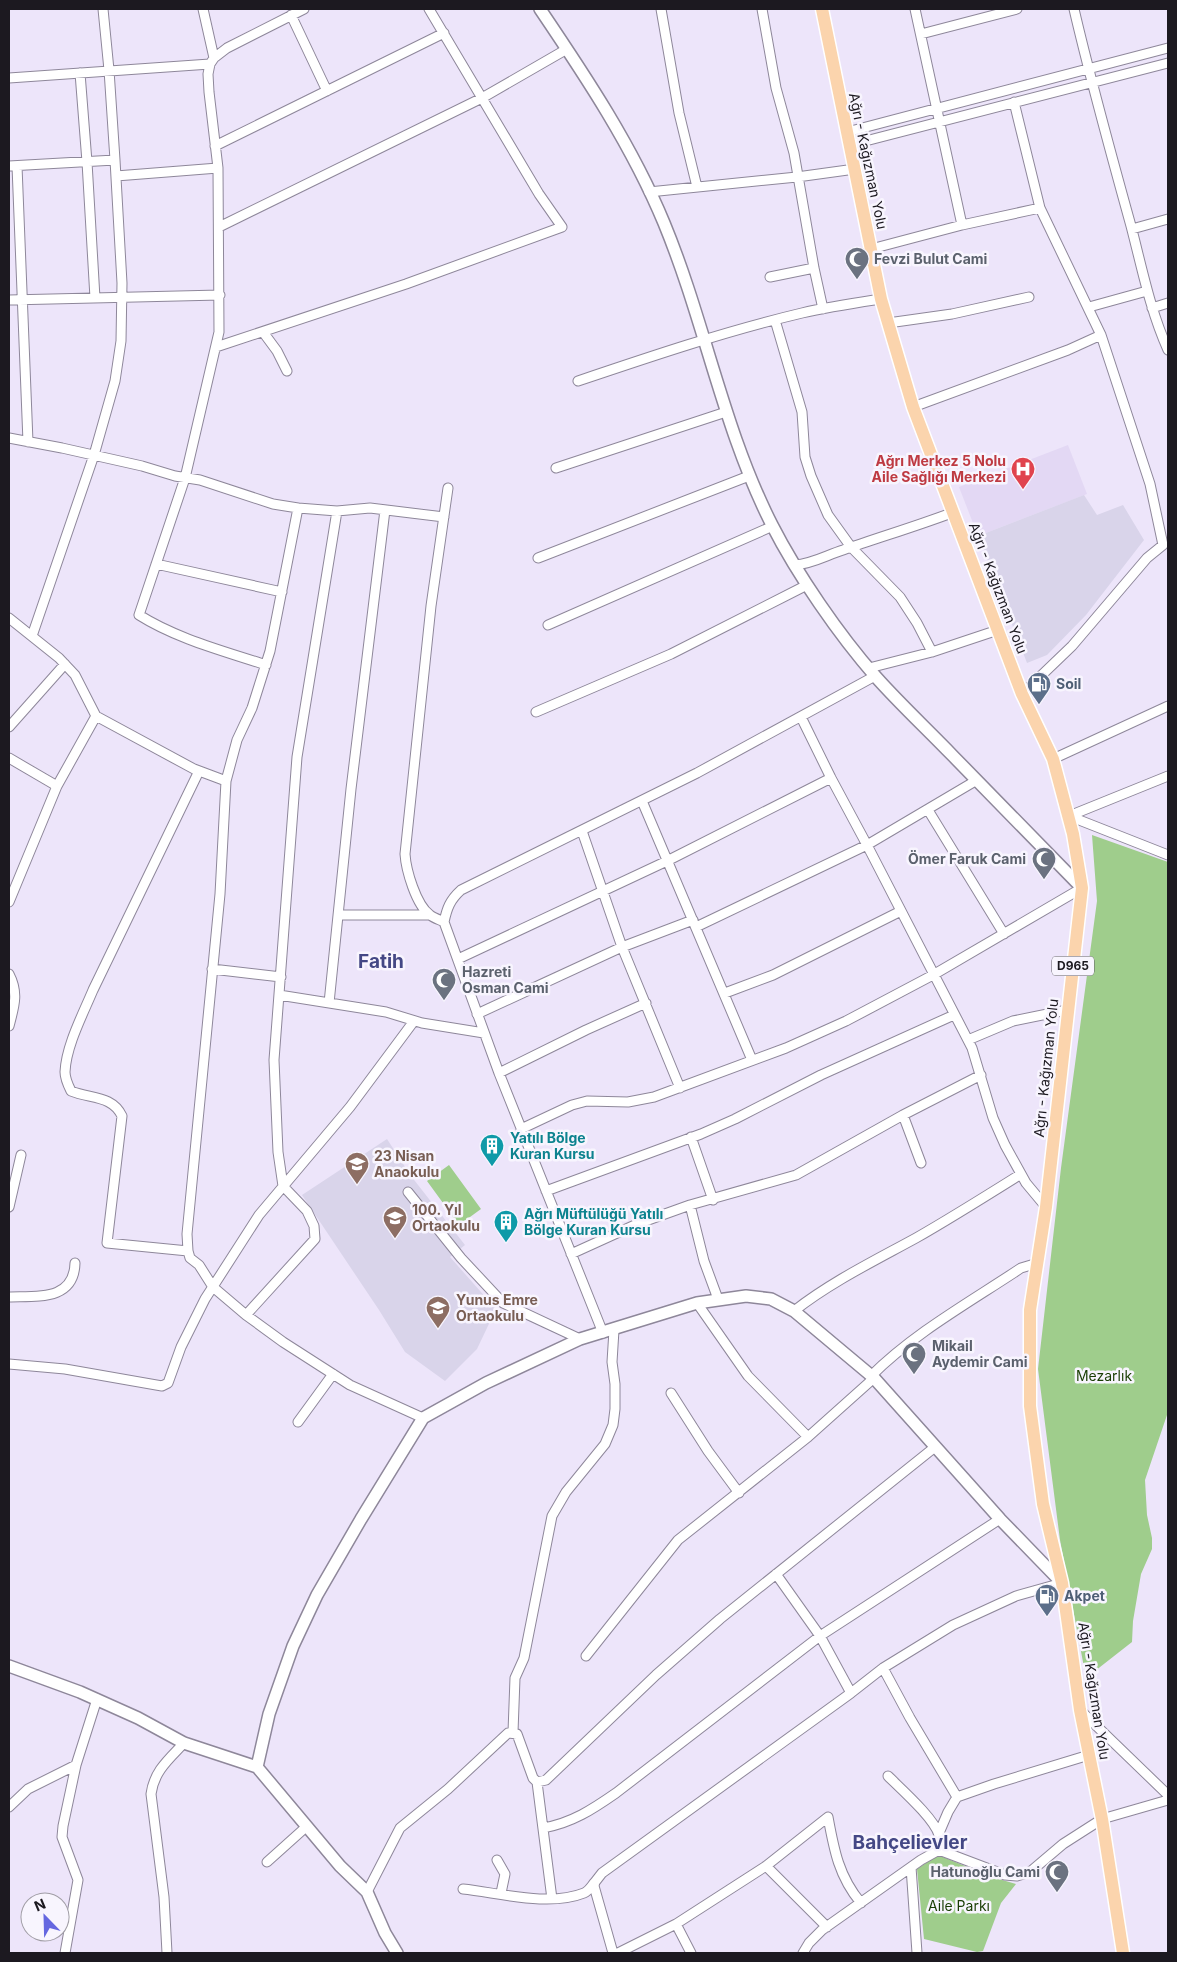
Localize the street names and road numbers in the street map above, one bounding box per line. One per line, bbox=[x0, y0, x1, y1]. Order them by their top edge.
street label: Ağrı - Kağızman Yolu bbox=[846, 91, 891, 231]
street label: Ağrı - Kağızman Yolu bbox=[966, 520, 1031, 656]
road number: D965 bbox=[1052, 956, 1094, 976]
street label: Ağrı - Kağızman Yolu bbox=[1030, 998, 1061, 1138]
street label: Ağrı - Kağızman Yolu bbox=[1075, 1621, 1114, 1761]

